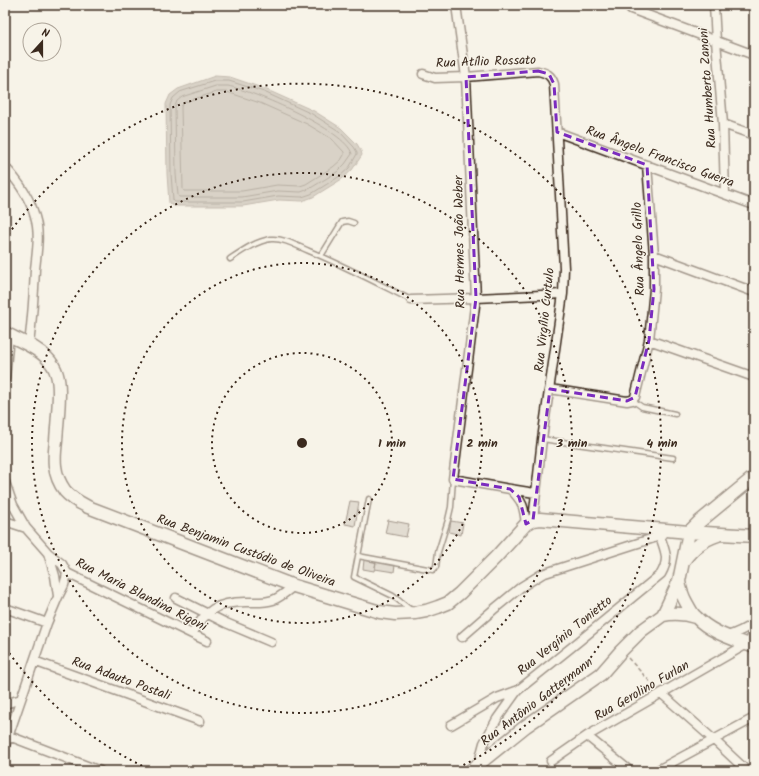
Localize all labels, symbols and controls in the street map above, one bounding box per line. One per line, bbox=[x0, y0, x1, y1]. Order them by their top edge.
north arrow bbox=[22, 22, 62, 62]
text: N bbox=[39, 24, 52, 43]
street label: Rua Humberto Zanoni bbox=[693, 26, 723, 149]
street label: Rua Atílio Rossato bbox=[436, 50, 537, 74]
street label: Rua Ângelo Francisco Guerra bbox=[583, 120, 737, 194]
street label: Rua Hermes João Weber bbox=[448, 175, 472, 309]
street label: Rua Ângelo Grillo bbox=[627, 202, 651, 296]
street label: Rua Virgílio Curtulo bbox=[529, 267, 561, 373]
text: 1 min bbox=[378, 434, 406, 453]
text: 2 min bbox=[466, 434, 498, 453]
text: 3 min bbox=[556, 434, 588, 453]
text: 4 min bbox=[647, 434, 678, 453]
centre of rings bbox=[295, 436, 309, 450]
street label: Rua Benjamin Custódio de Oliveira bbox=[154, 509, 338, 593]
street label: Rua Maria Blandina Rigoni bbox=[71, 553, 211, 638]
street label: Rua Vergínio Tonietto bbox=[513, 591, 617, 681]
street label: Rua Adauto Postali bbox=[69, 651, 174, 707]
street label: Rua Antônio Gattermann bbox=[476, 652, 598, 751]
street label: Rua Gerolino Furlan bbox=[590, 655, 694, 727]

